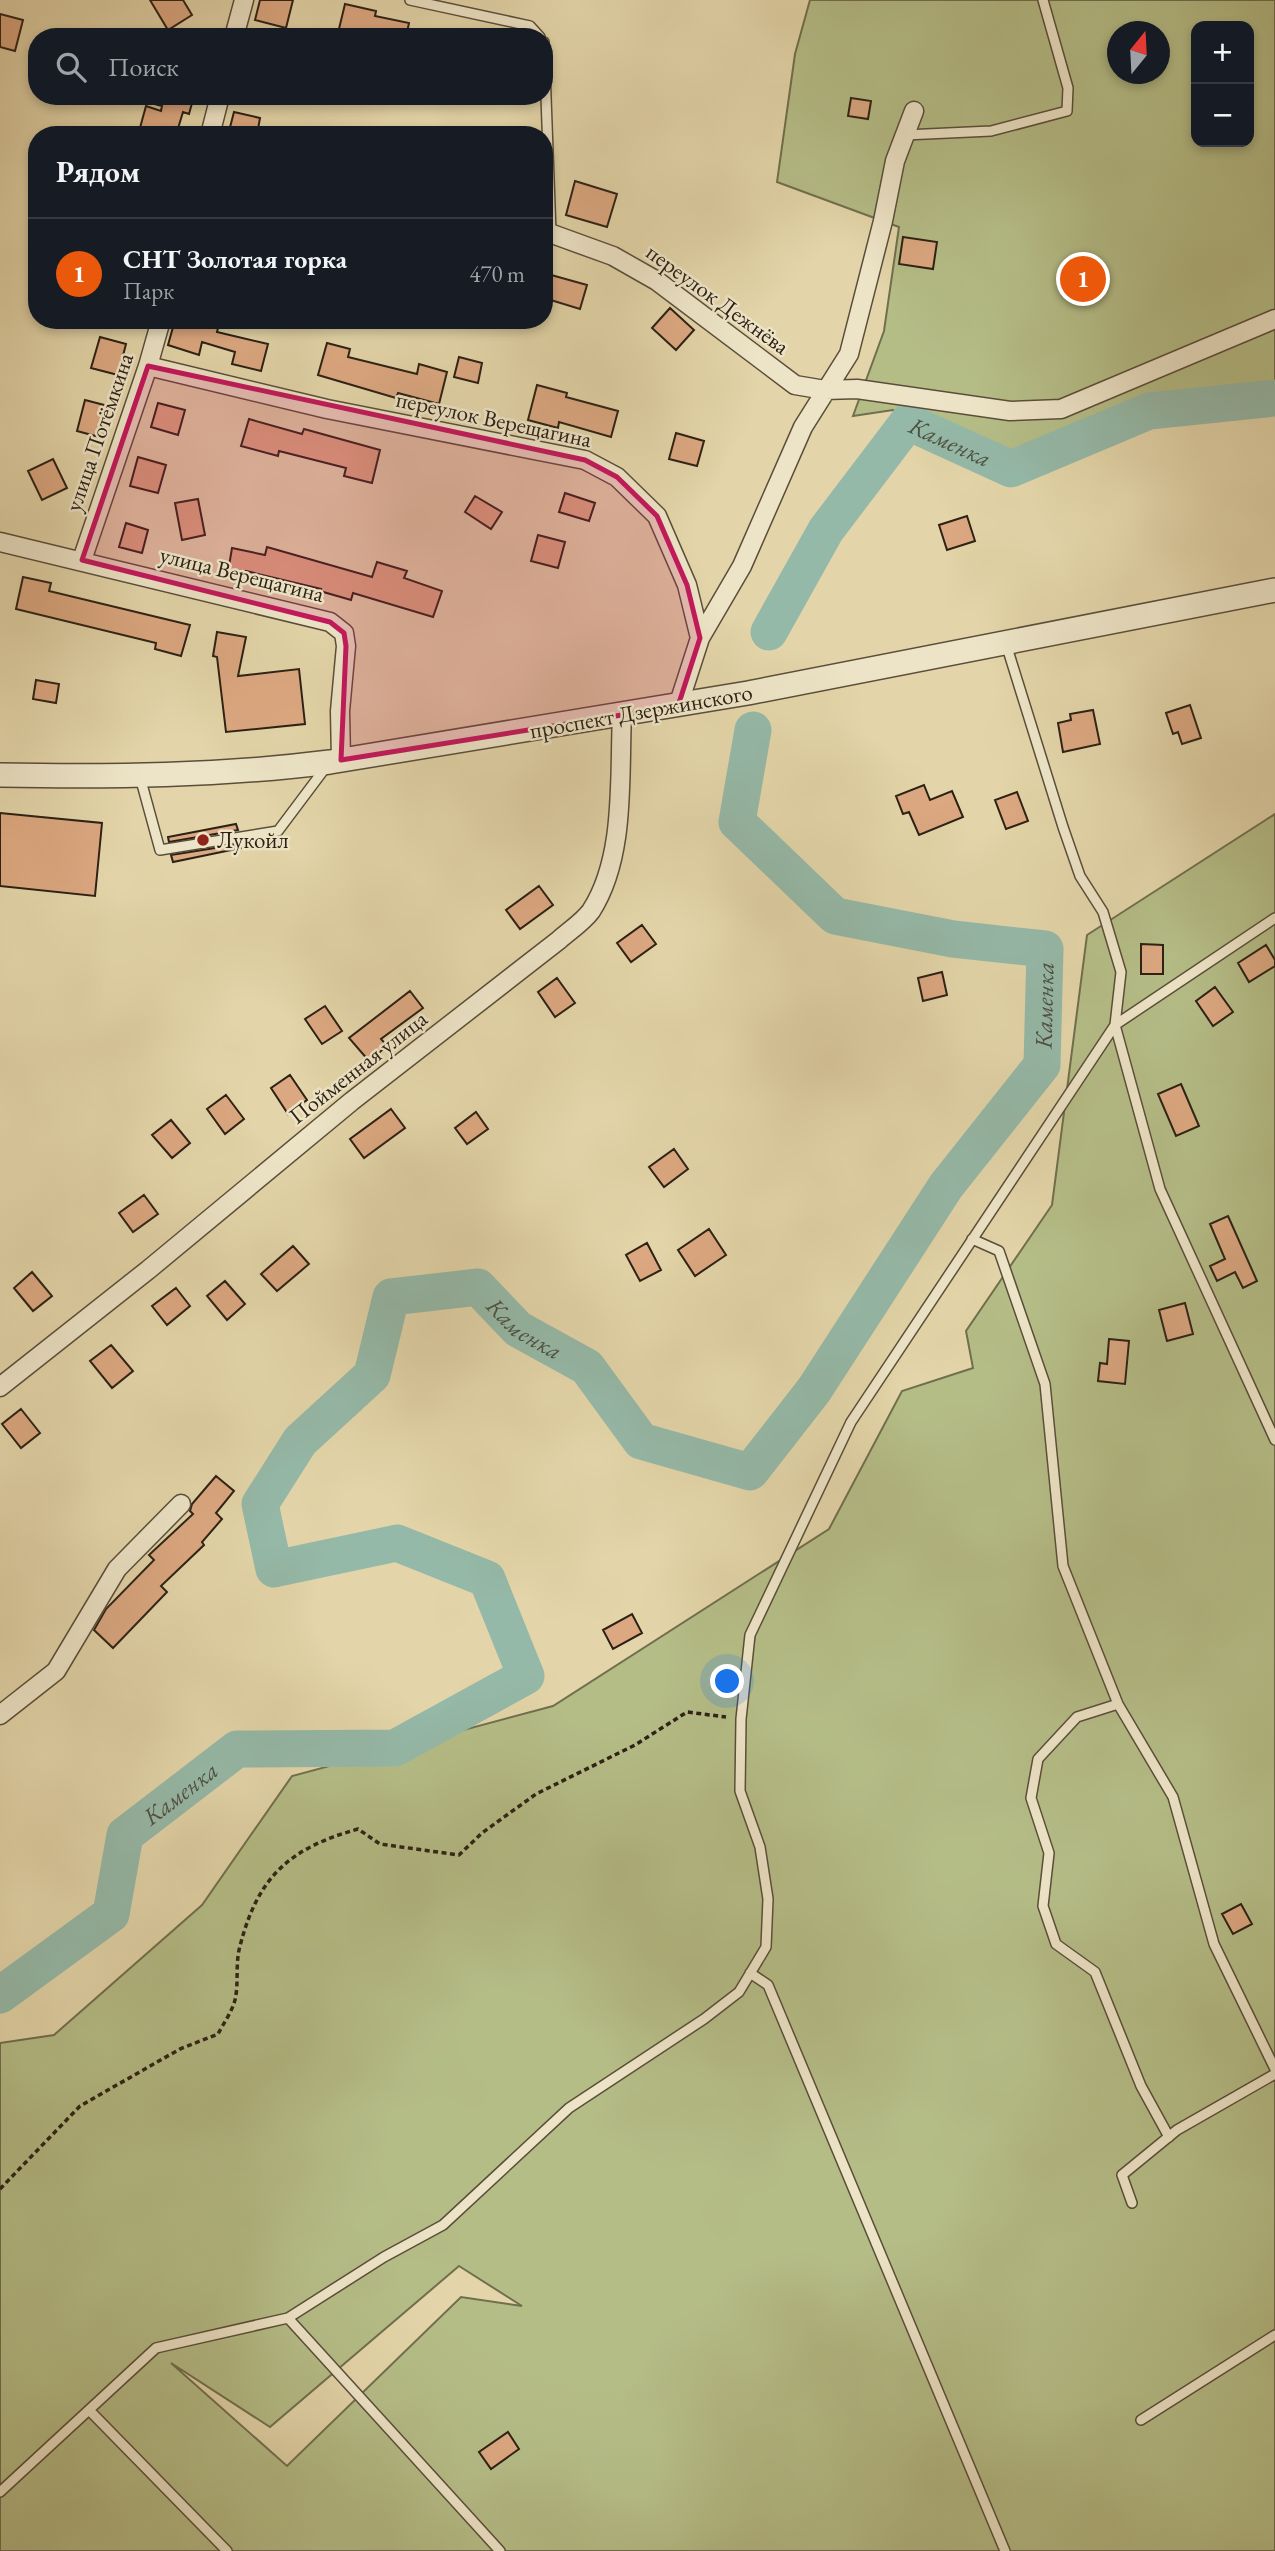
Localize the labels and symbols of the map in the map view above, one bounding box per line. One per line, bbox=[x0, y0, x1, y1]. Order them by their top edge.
north arrow bbox=[1107, 21, 1170, 84]
street label: переулок Дежнёва bbox=[640, 237, 796, 362]
pin: 1 bbox=[1060, 253, 1106, 305]
street label: улица Потёмкина bbox=[58, 348, 140, 515]
street label: переулок Верещагина bbox=[394, 384, 595, 455]
water label: Каменка bbox=[904, 409, 996, 473]
street label: улица Верещагина bbox=[157, 539, 328, 609]
street label: проспект Дзержинского bbox=[527, 677, 755, 745]
place label: Лукойл bbox=[217, 825, 289, 855]
marker: Лукойл bbox=[195, 832, 211, 848]
water label: Каменка bbox=[1027, 962, 1060, 1050]
street label: Пойменная улица bbox=[283, 1003, 434, 1130]
water label: Каменка bbox=[480, 1290, 568, 1366]
your location bbox=[710, 1664, 744, 1698]
water label: Каменка bbox=[135, 1754, 224, 1832]

